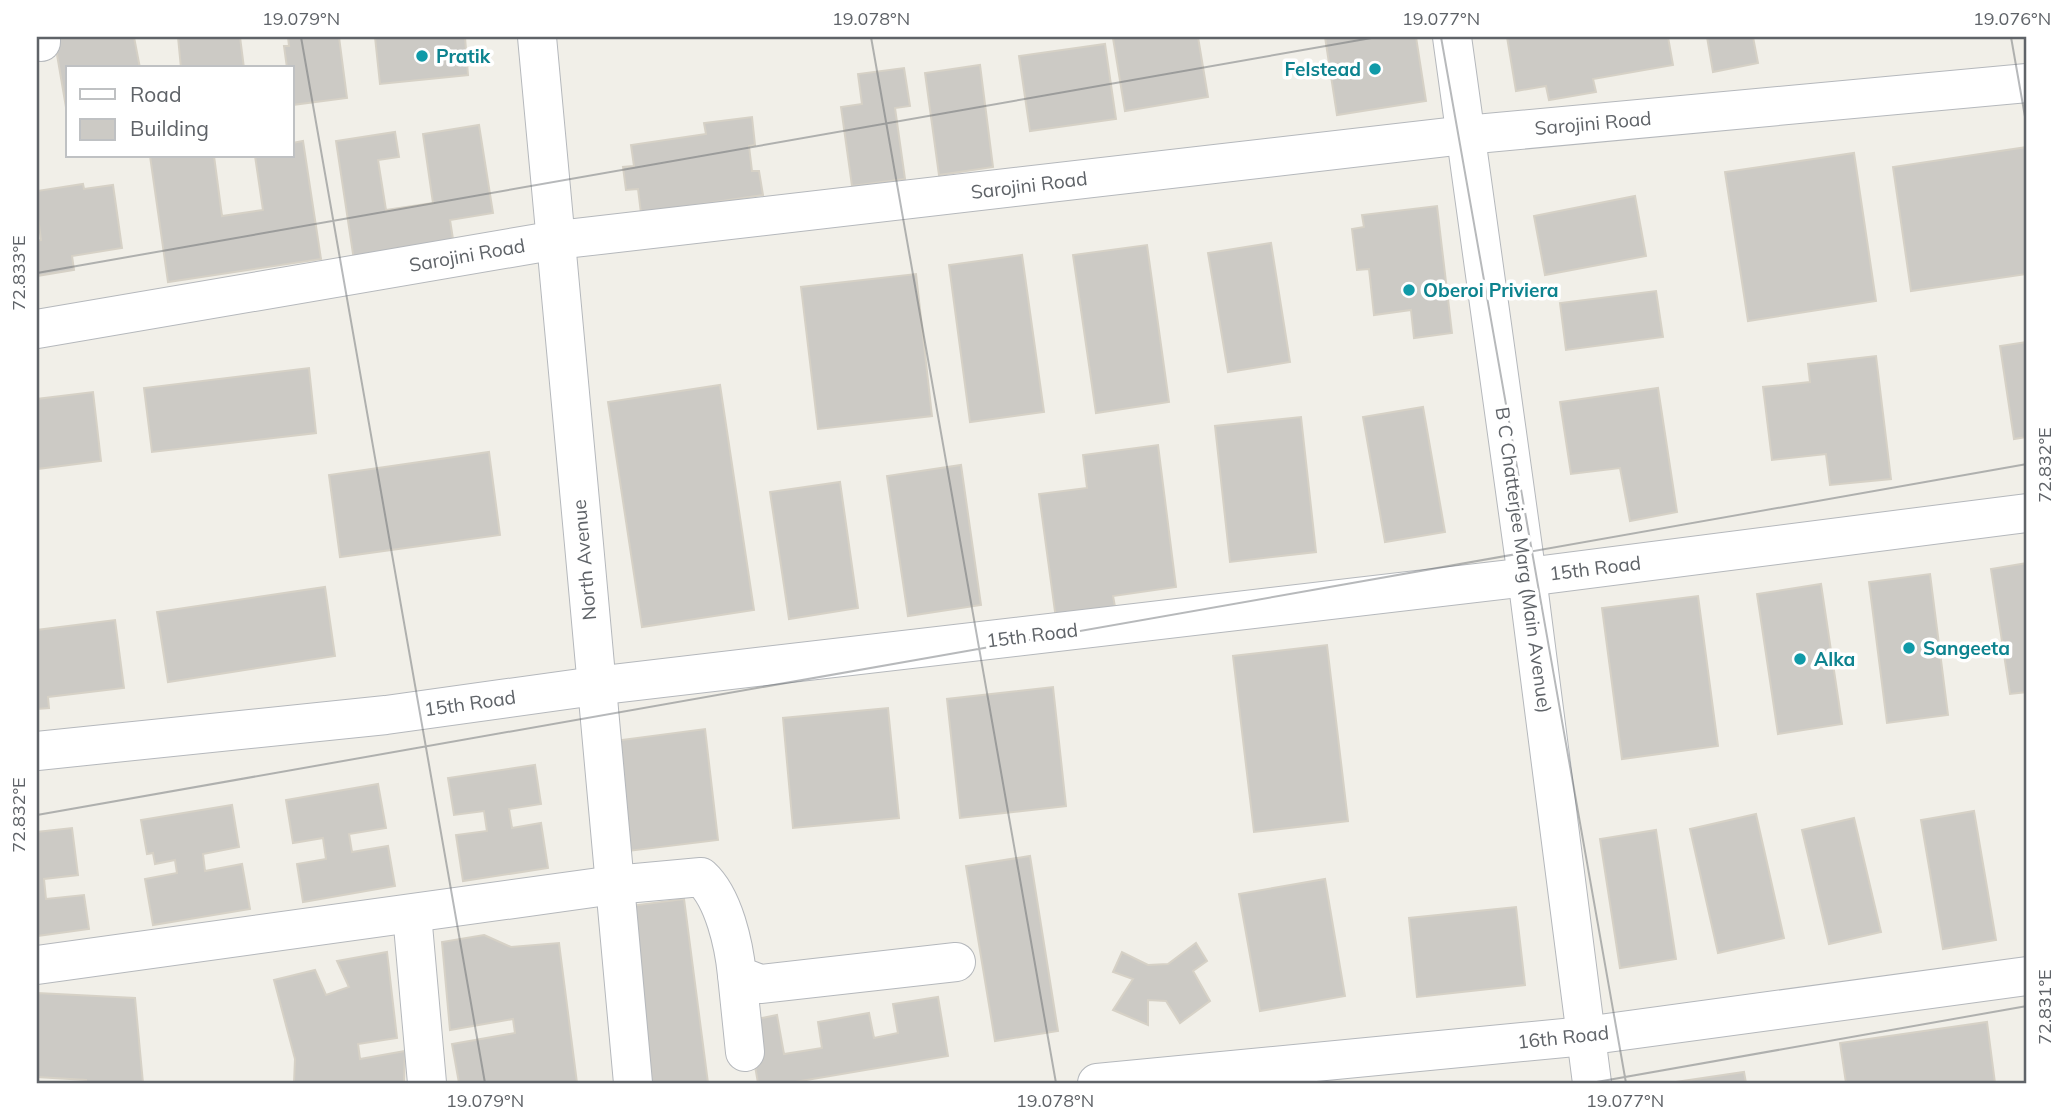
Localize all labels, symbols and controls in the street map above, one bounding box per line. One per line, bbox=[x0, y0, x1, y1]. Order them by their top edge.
text: 19.079°N bbox=[262, 7, 340, 30]
text: 19.078°N bbox=[832, 7, 910, 30]
text: 19.077°N bbox=[1402, 7, 1480, 30]
text: 19.076°N bbox=[1973, 7, 2051, 30]
place label: Pratik bbox=[436, 44, 491, 68]
marker: Pratik bbox=[414, 48, 430, 64]
place label: Felstead bbox=[1285, 57, 1361, 81]
marker: Felstead bbox=[1367, 61, 1383, 77]
legend bbox=[66, 66, 294, 158]
text: Road bbox=[130, 81, 181, 107]
street label: Sarojini Road bbox=[1534, 106, 1652, 140]
text: Building bbox=[130, 115, 209, 141]
street label: Sarojini Road bbox=[969, 166, 1089, 204]
street label: Sarojini Road bbox=[407, 233, 527, 277]
text: 72.833°E bbox=[7, 235, 30, 311]
place label: Oberoi Priviera bbox=[1423, 278, 1559, 302]
marker: Oberoi Priviera bbox=[1401, 282, 1417, 298]
street label: B C Chatterjee Marg (Main Avenue) bbox=[1491, 405, 1557, 715]
text: 72.832°E bbox=[2033, 427, 2056, 503]
street label: North Avenue bbox=[567, 498, 601, 622]
street label: 15th Road bbox=[1548, 550, 1642, 586]
street label: 15th Road bbox=[985, 617, 1079, 653]
place label: Sangeeta bbox=[1923, 636, 2010, 660]
marker: Sangeeta bbox=[1901, 640, 1917, 656]
place label: Alka bbox=[1814, 647, 1855, 671]
marker: Alka bbox=[1792, 651, 1808, 667]
street label: 15th Road bbox=[423, 685, 517, 721]
text: 72.832°E bbox=[7, 777, 30, 853]
text: 72.831°E bbox=[2033, 969, 2056, 1045]
street label: 16th Road bbox=[1516, 1020, 1610, 1054]
text: 19.079°N bbox=[446, 1089, 524, 1112]
text: 19.078°N bbox=[1016, 1089, 1094, 1112]
text: 19.077°N bbox=[1586, 1089, 1664, 1112]

